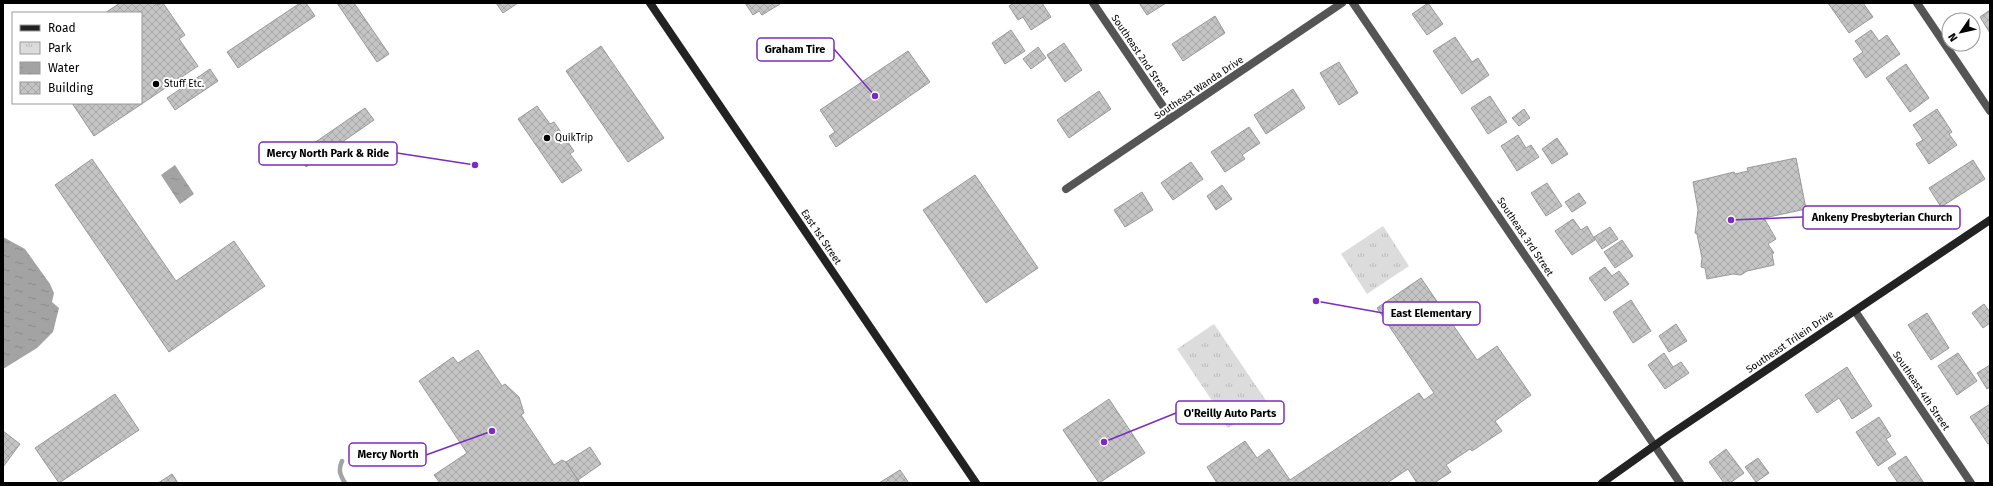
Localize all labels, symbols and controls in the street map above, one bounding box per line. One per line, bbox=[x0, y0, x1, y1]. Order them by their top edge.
legend bbox=[12, 12, 142, 104]
street label: Southeast 2nd Street bbox=[1109, 12, 1172, 98]
north arrow bbox=[1941, 12, 1981, 52]
text: Road bbox=[48, 21, 76, 35]
text: N bbox=[1946, 31, 1961, 44]
callout: Graham Tire bbox=[757, 38, 834, 61]
text: Park bbox=[48, 41, 72, 55]
text: Graham Tire bbox=[765, 43, 825, 56]
street label: Southeast Wanda Drive bbox=[1152, 54, 1246, 122]
text: Water bbox=[48, 61, 80, 75]
place label: Stuff Etc. bbox=[164, 78, 204, 90]
marker: Stuff Etc. bbox=[151, 79, 161, 89]
text: Building bbox=[48, 81, 94, 95]
place label: QuikTrip bbox=[555, 132, 593, 144]
marker: QuikTrip bbox=[542, 133, 552, 143]
callout: Mercy North Park & Ride bbox=[259, 142, 397, 165]
text: Mercy North Park & Ride bbox=[267, 147, 389, 160]
street label: Southeast 3rd Street bbox=[1494, 195, 1556, 279]
callout: Ankeny Presbyterian Church bbox=[1803, 206, 1960, 229]
street label: East 1st Street bbox=[798, 207, 844, 267]
text: Ankeny Presbyterian Church bbox=[1811, 211, 1952, 224]
callout: East Elementary bbox=[1383, 302, 1480, 325]
text: East Elementary bbox=[1391, 307, 1472, 320]
street label: Southeast Trilein Drive bbox=[1744, 308, 1836, 376]
street label: Southeast 4th Street bbox=[1890, 349, 1952, 433]
callout: O'Reilly Auto Parts bbox=[1176, 401, 1284, 424]
text: O'Reilly Auto Parts bbox=[1184, 407, 1277, 420]
callout: Mercy North bbox=[349, 443, 426, 466]
text: Mercy North bbox=[357, 448, 419, 461]

